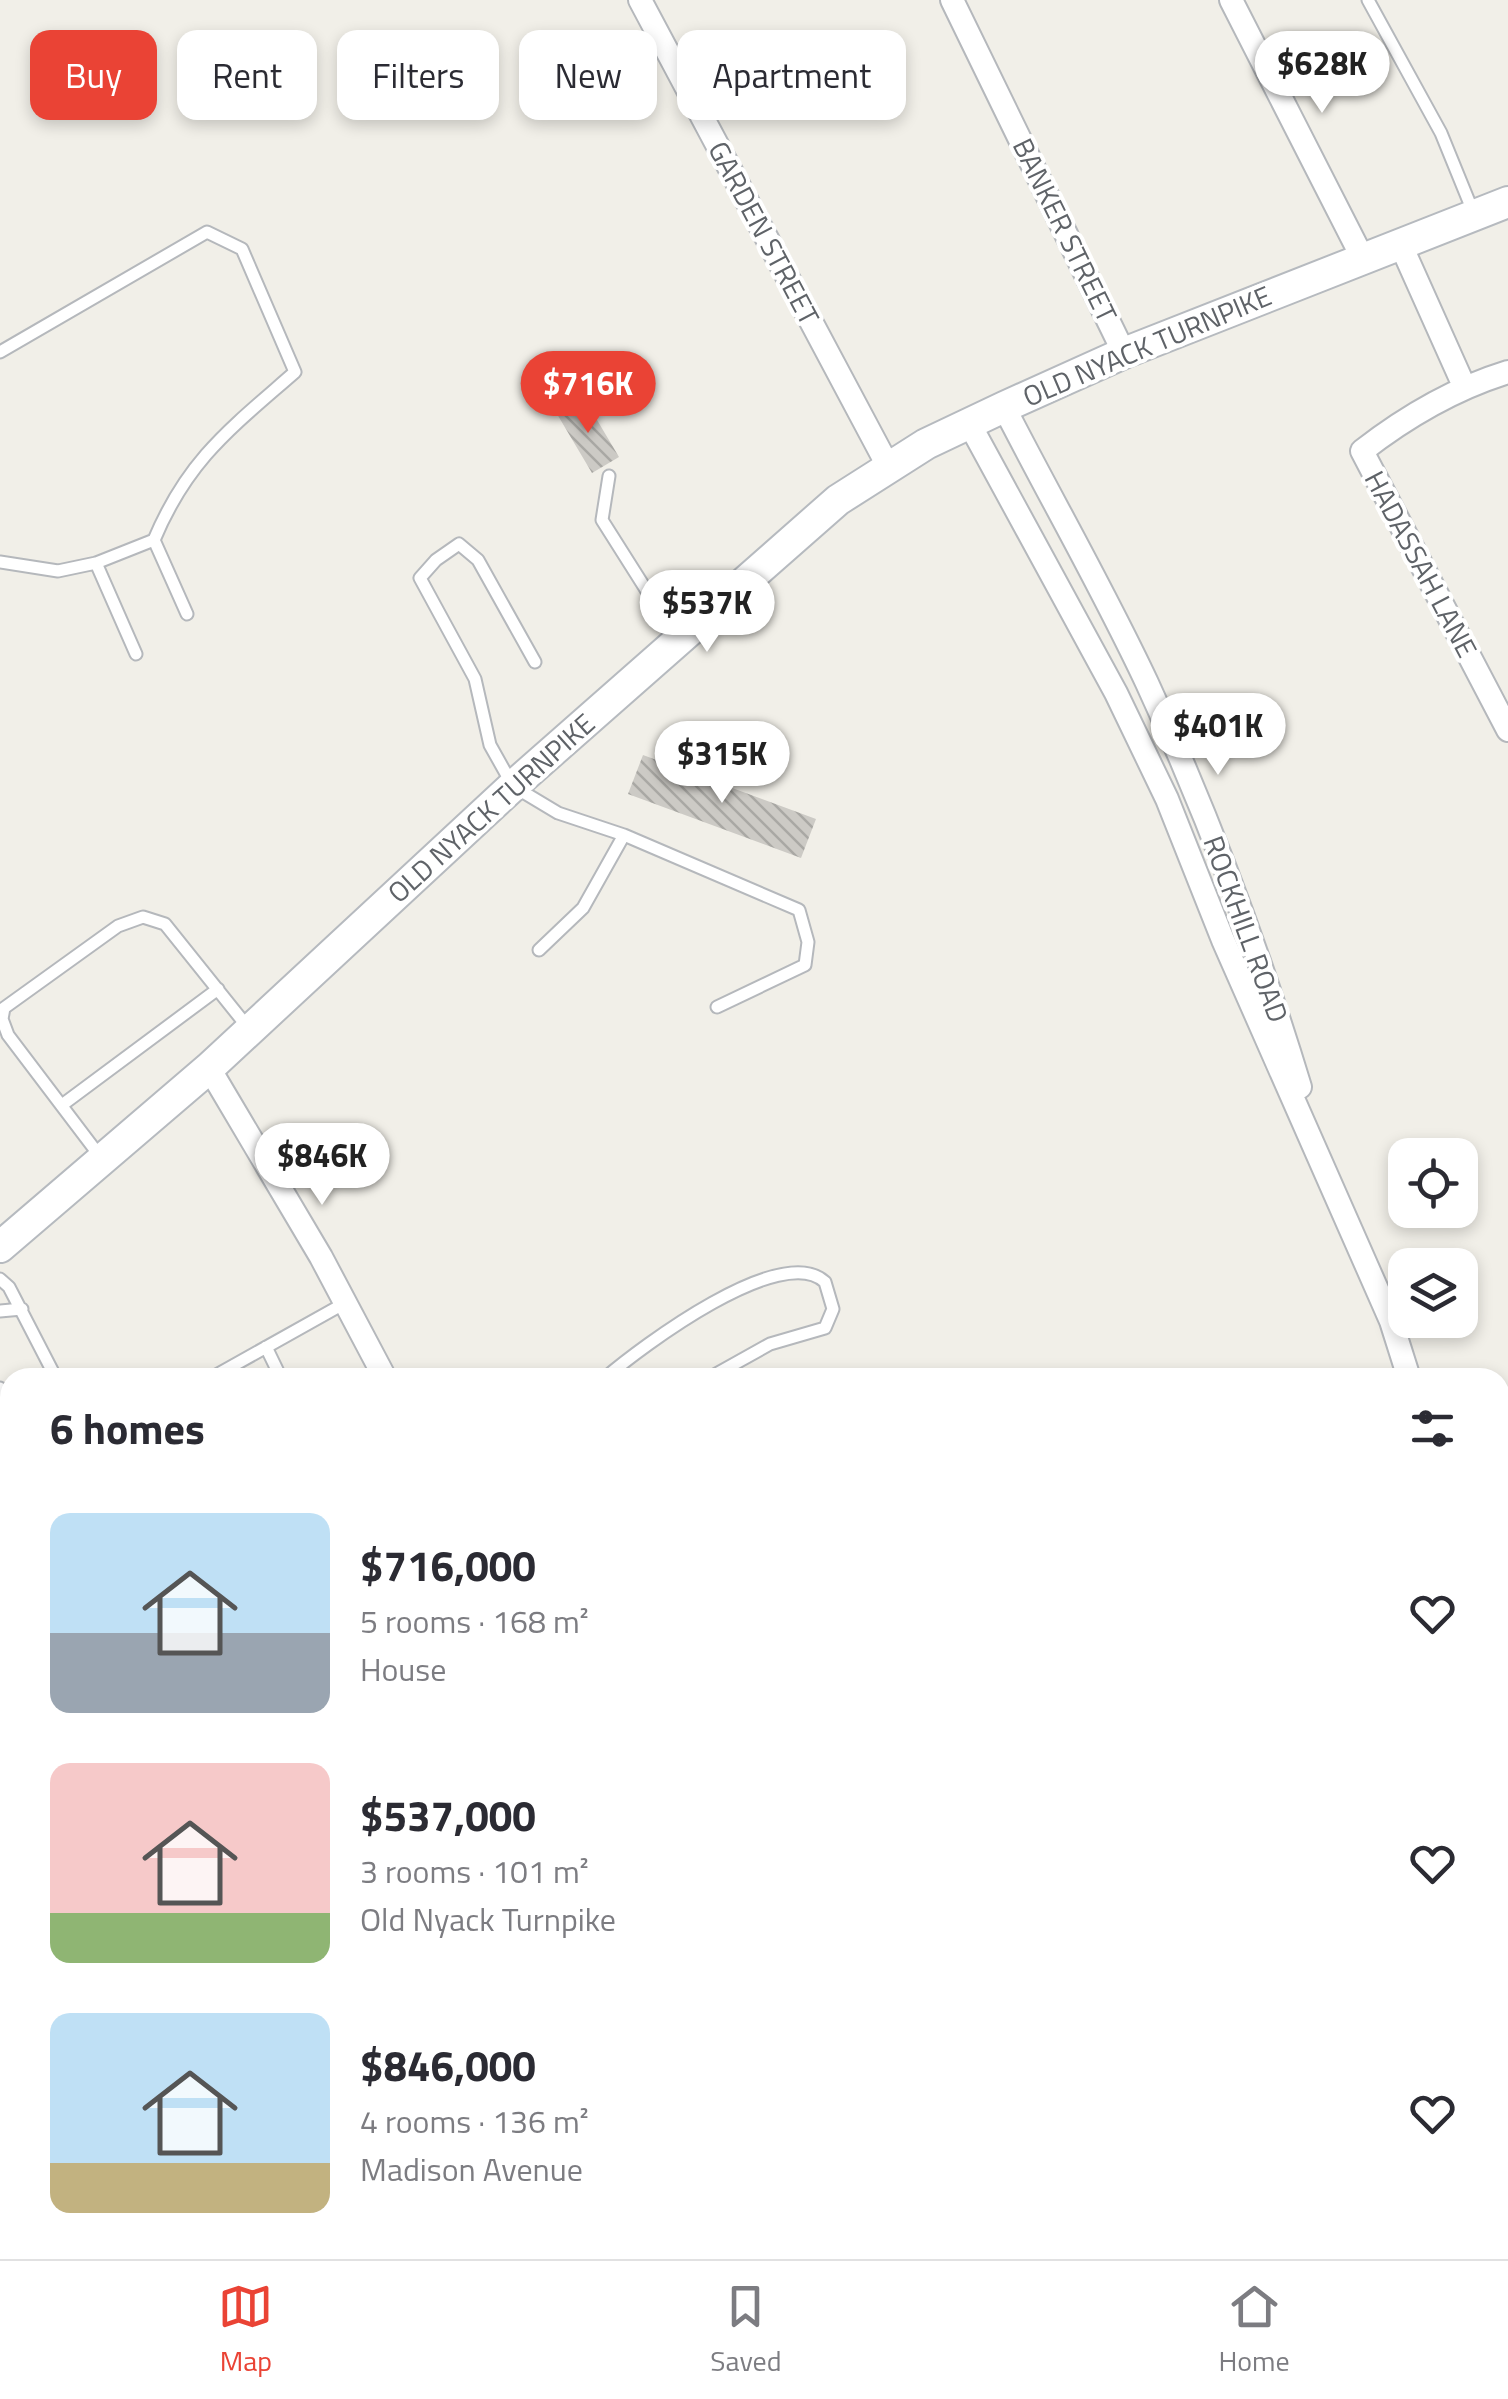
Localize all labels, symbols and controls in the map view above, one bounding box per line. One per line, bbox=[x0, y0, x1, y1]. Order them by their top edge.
chip: Buy bbox=[30, 30, 157, 120]
chip: Rent bbox=[177, 30, 317, 120]
chip: Filters bbox=[337, 30, 499, 120]
chip: New bbox=[519, 30, 657, 120]
chip: Apartment bbox=[677, 30, 906, 120]
pin: $628K bbox=[1252, 31, 1392, 116]
text: $628K bbox=[1277, 39, 1367, 87]
street label: BANKER STREET bbox=[1002, 130, 1129, 329]
street label: GARDEN STREET bbox=[698, 133, 831, 333]
street label: OLD NYACK TURNPIKE bbox=[1016, 274, 1278, 417]
pin: $716K bbox=[518, 351, 658, 436]
text: $716K bbox=[543, 359, 633, 407]
street label: HADASSAH LANE bbox=[1354, 463, 1489, 665]
pin: $537K bbox=[637, 570, 777, 655]
text: $537K bbox=[662, 578, 752, 626]
pin: $401K bbox=[1148, 693, 1288, 778]
text: $401K bbox=[1173, 701, 1263, 749]
street label: OLD NYACK TURNPIKE bbox=[377, 703, 604, 913]
pin: $315K bbox=[652, 721, 792, 806]
text: $315K bbox=[677, 729, 767, 777]
street label: ROCKHILL ROAD bbox=[1193, 829, 1300, 1028]
pin: $846K bbox=[252, 1123, 392, 1208]
text: $846K bbox=[277, 1131, 367, 1179]
map controls bbox=[1388, 1138, 1478, 1338]
button: locate bbox=[1388, 1138, 1478, 1228]
button: layers bbox=[1388, 1248, 1478, 1338]
text: 6 homes bbox=[50, 1396, 205, 1460]
icon: filters bbox=[1405, 1401, 1460, 1456]
text: $716,000 bbox=[360, 1533, 536, 1597]
icon: home bbox=[130, 1553, 250, 1673]
icon: heart bbox=[1405, 1586, 1460, 1641]
text: 5 rooms · 168 m² bbox=[360, 1597, 589, 1645]
text: House bbox=[360, 1645, 446, 1693]
text: $537,000 bbox=[360, 1783, 536, 1847]
icon: home bbox=[130, 1803, 250, 1923]
icon: heart bbox=[1405, 1836, 1460, 1891]
text: 3 rooms · 101 m² bbox=[360, 1847, 589, 1895]
text: Old Nyack Turnpike bbox=[360, 1895, 616, 1943]
text: $846,000 bbox=[360, 2033, 536, 2097]
icon: home bbox=[130, 2053, 250, 2173]
icon: heart bbox=[1405, 2086, 1460, 2141]
text: 4 rooms · 136 m² bbox=[360, 2097, 589, 2145]
text: Madison Avenue bbox=[360, 2145, 583, 2193]
tab: Map bbox=[218, 2279, 273, 2382]
tab: Saved bbox=[710, 2279, 782, 2382]
tab: Home bbox=[1218, 2279, 1290, 2382]

